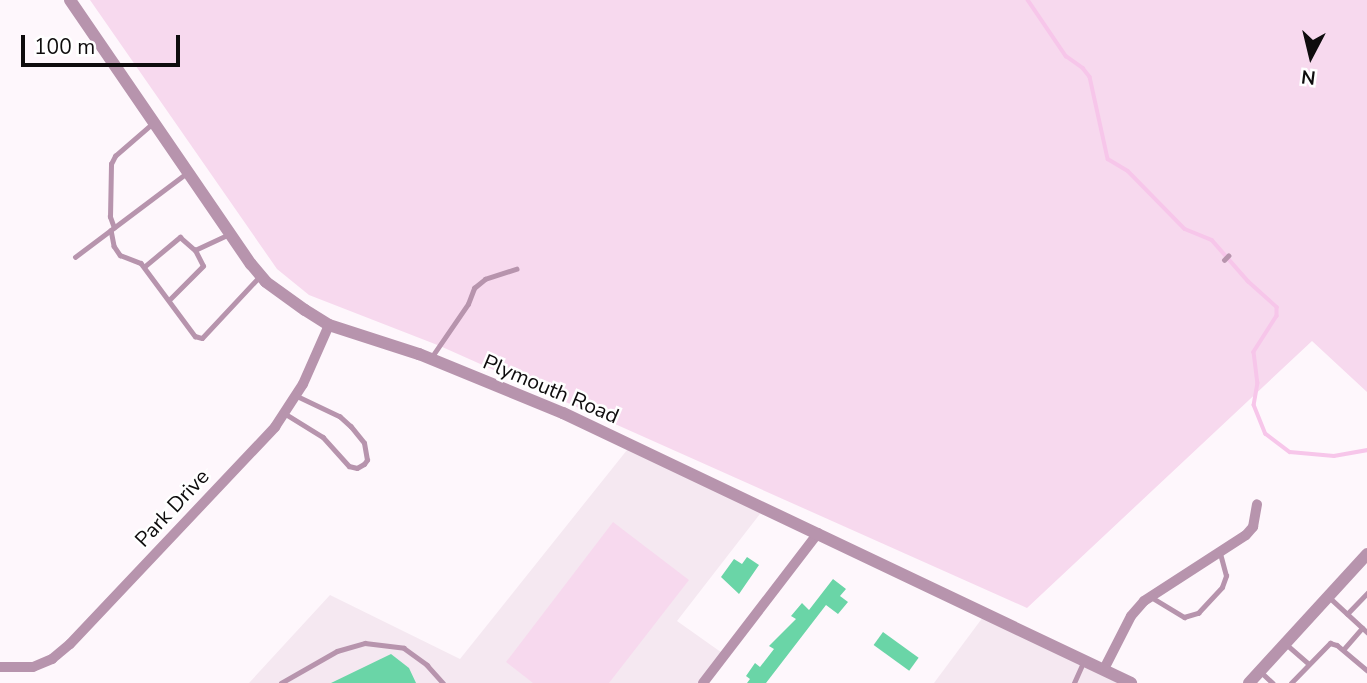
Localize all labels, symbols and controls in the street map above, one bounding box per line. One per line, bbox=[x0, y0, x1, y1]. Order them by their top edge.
scale bar bbox=[24, 21, 184, 65]
north arrow bbox=[1276, 21, 1346, 91]
text: 100 m bbox=[34, 33, 95, 61]
text: N bbox=[1300, 63, 1317, 91]
street label: Plymouth Road bbox=[479, 349, 623, 429]
street label: Park Drive bbox=[130, 464, 214, 552]

